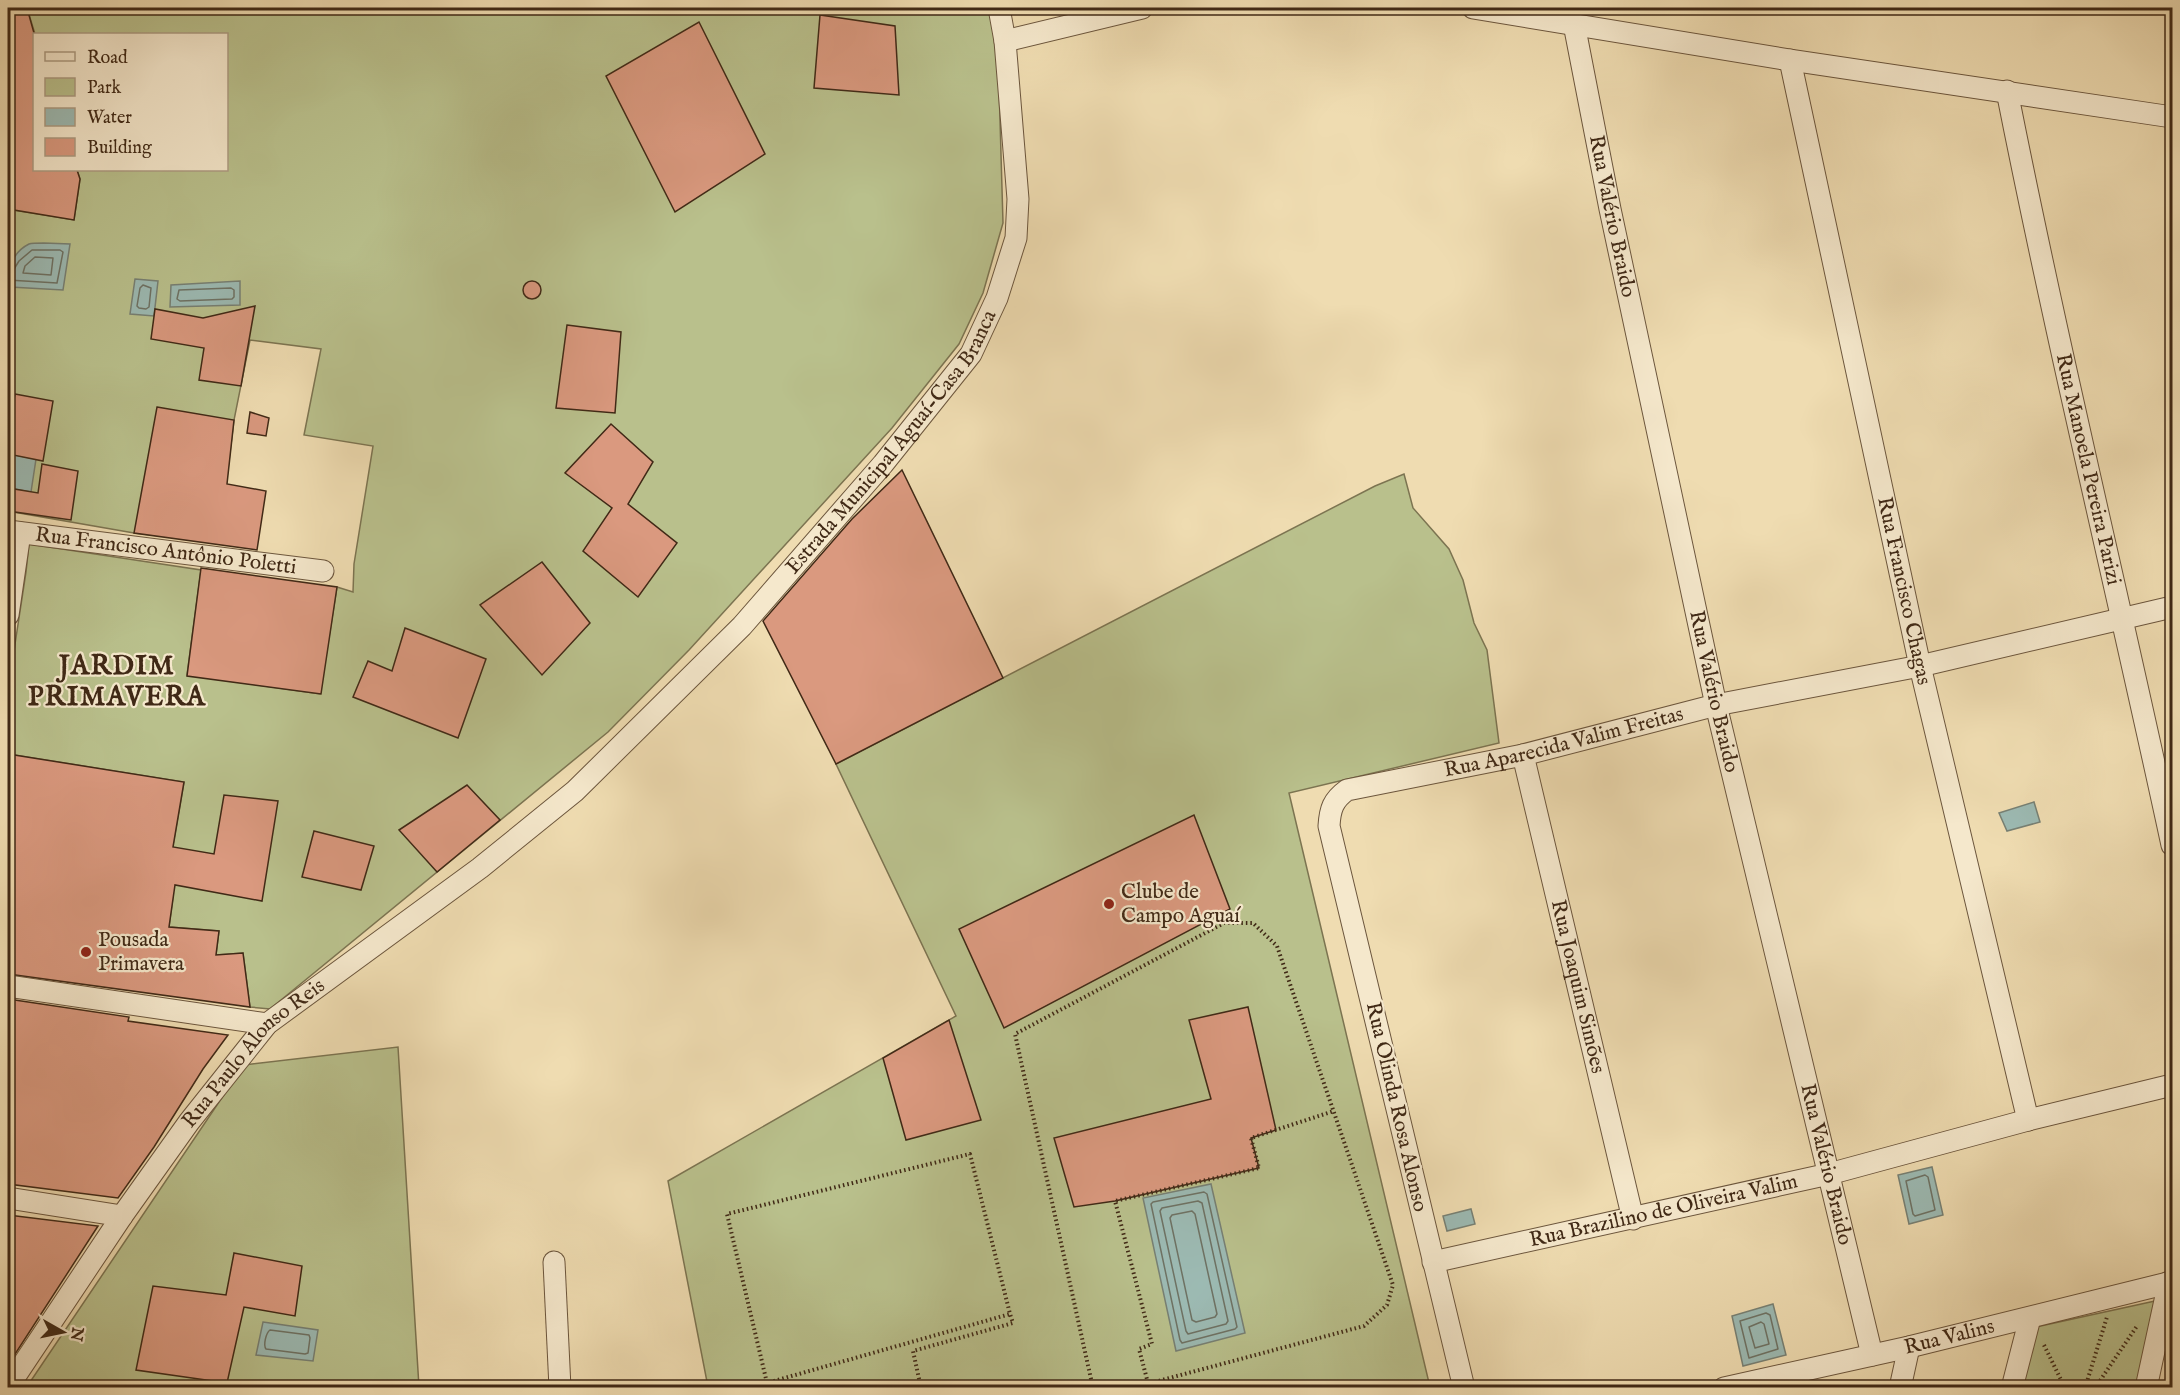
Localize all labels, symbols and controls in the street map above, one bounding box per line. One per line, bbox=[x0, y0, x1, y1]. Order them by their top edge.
legend bbox=[33, 33, 228, 171]
text: Road bbox=[87, 47, 128, 70]
text: Park bbox=[87, 77, 122, 100]
text: Water bbox=[87, 107, 132, 130]
street label: Rua Valério Braido bbox=[1582, 133, 1642, 300]
text: Building bbox=[87, 137, 152, 160]
street label: Estrada Municipal Aguaí-Casa Branca bbox=[780, 305, 1003, 580]
street label: Rua Manoela Pereira Parizi bbox=[2049, 351, 2127, 588]
street label: Rua Francisco Chagas bbox=[1871, 494, 1938, 688]
street label: Rua Francisco Antônio Poletti bbox=[33, 521, 298, 581]
street label: Rua Valério Braido bbox=[1683, 608, 1745, 775]
district label: JARDIM PRIMAVERA bbox=[28, 650, 207, 715]
street label: Rua Aparecida Valim Freitas bbox=[1442, 701, 1686, 784]
place label: Clube de Campo Aguaí bbox=[1121, 879, 1241, 930]
marker: Clube de Campo Aguaí bbox=[1102, 897, 1116, 911]
street label: Rua Joaquim Simões bbox=[1544, 897, 1612, 1076]
place label: Pousada Primavera bbox=[98, 927, 185, 978]
marker: Pousada Primavera bbox=[79, 945, 93, 959]
street label: Rua Paulo Alonso Reis bbox=[176, 972, 331, 1134]
street label: Rua Olinda Rosa Alonso bbox=[1359, 999, 1433, 1215]
street label: Rua Valério Braido bbox=[1794, 1081, 1859, 1248]
street label: Rua Brazilino de Oliveira Valim bbox=[1527, 1168, 1800, 1254]
north arrow bbox=[33, 1302, 93, 1362]
street label: Rua Valins bbox=[1901, 1313, 1997, 1361]
text: N bbox=[65, 1325, 87, 1343]

